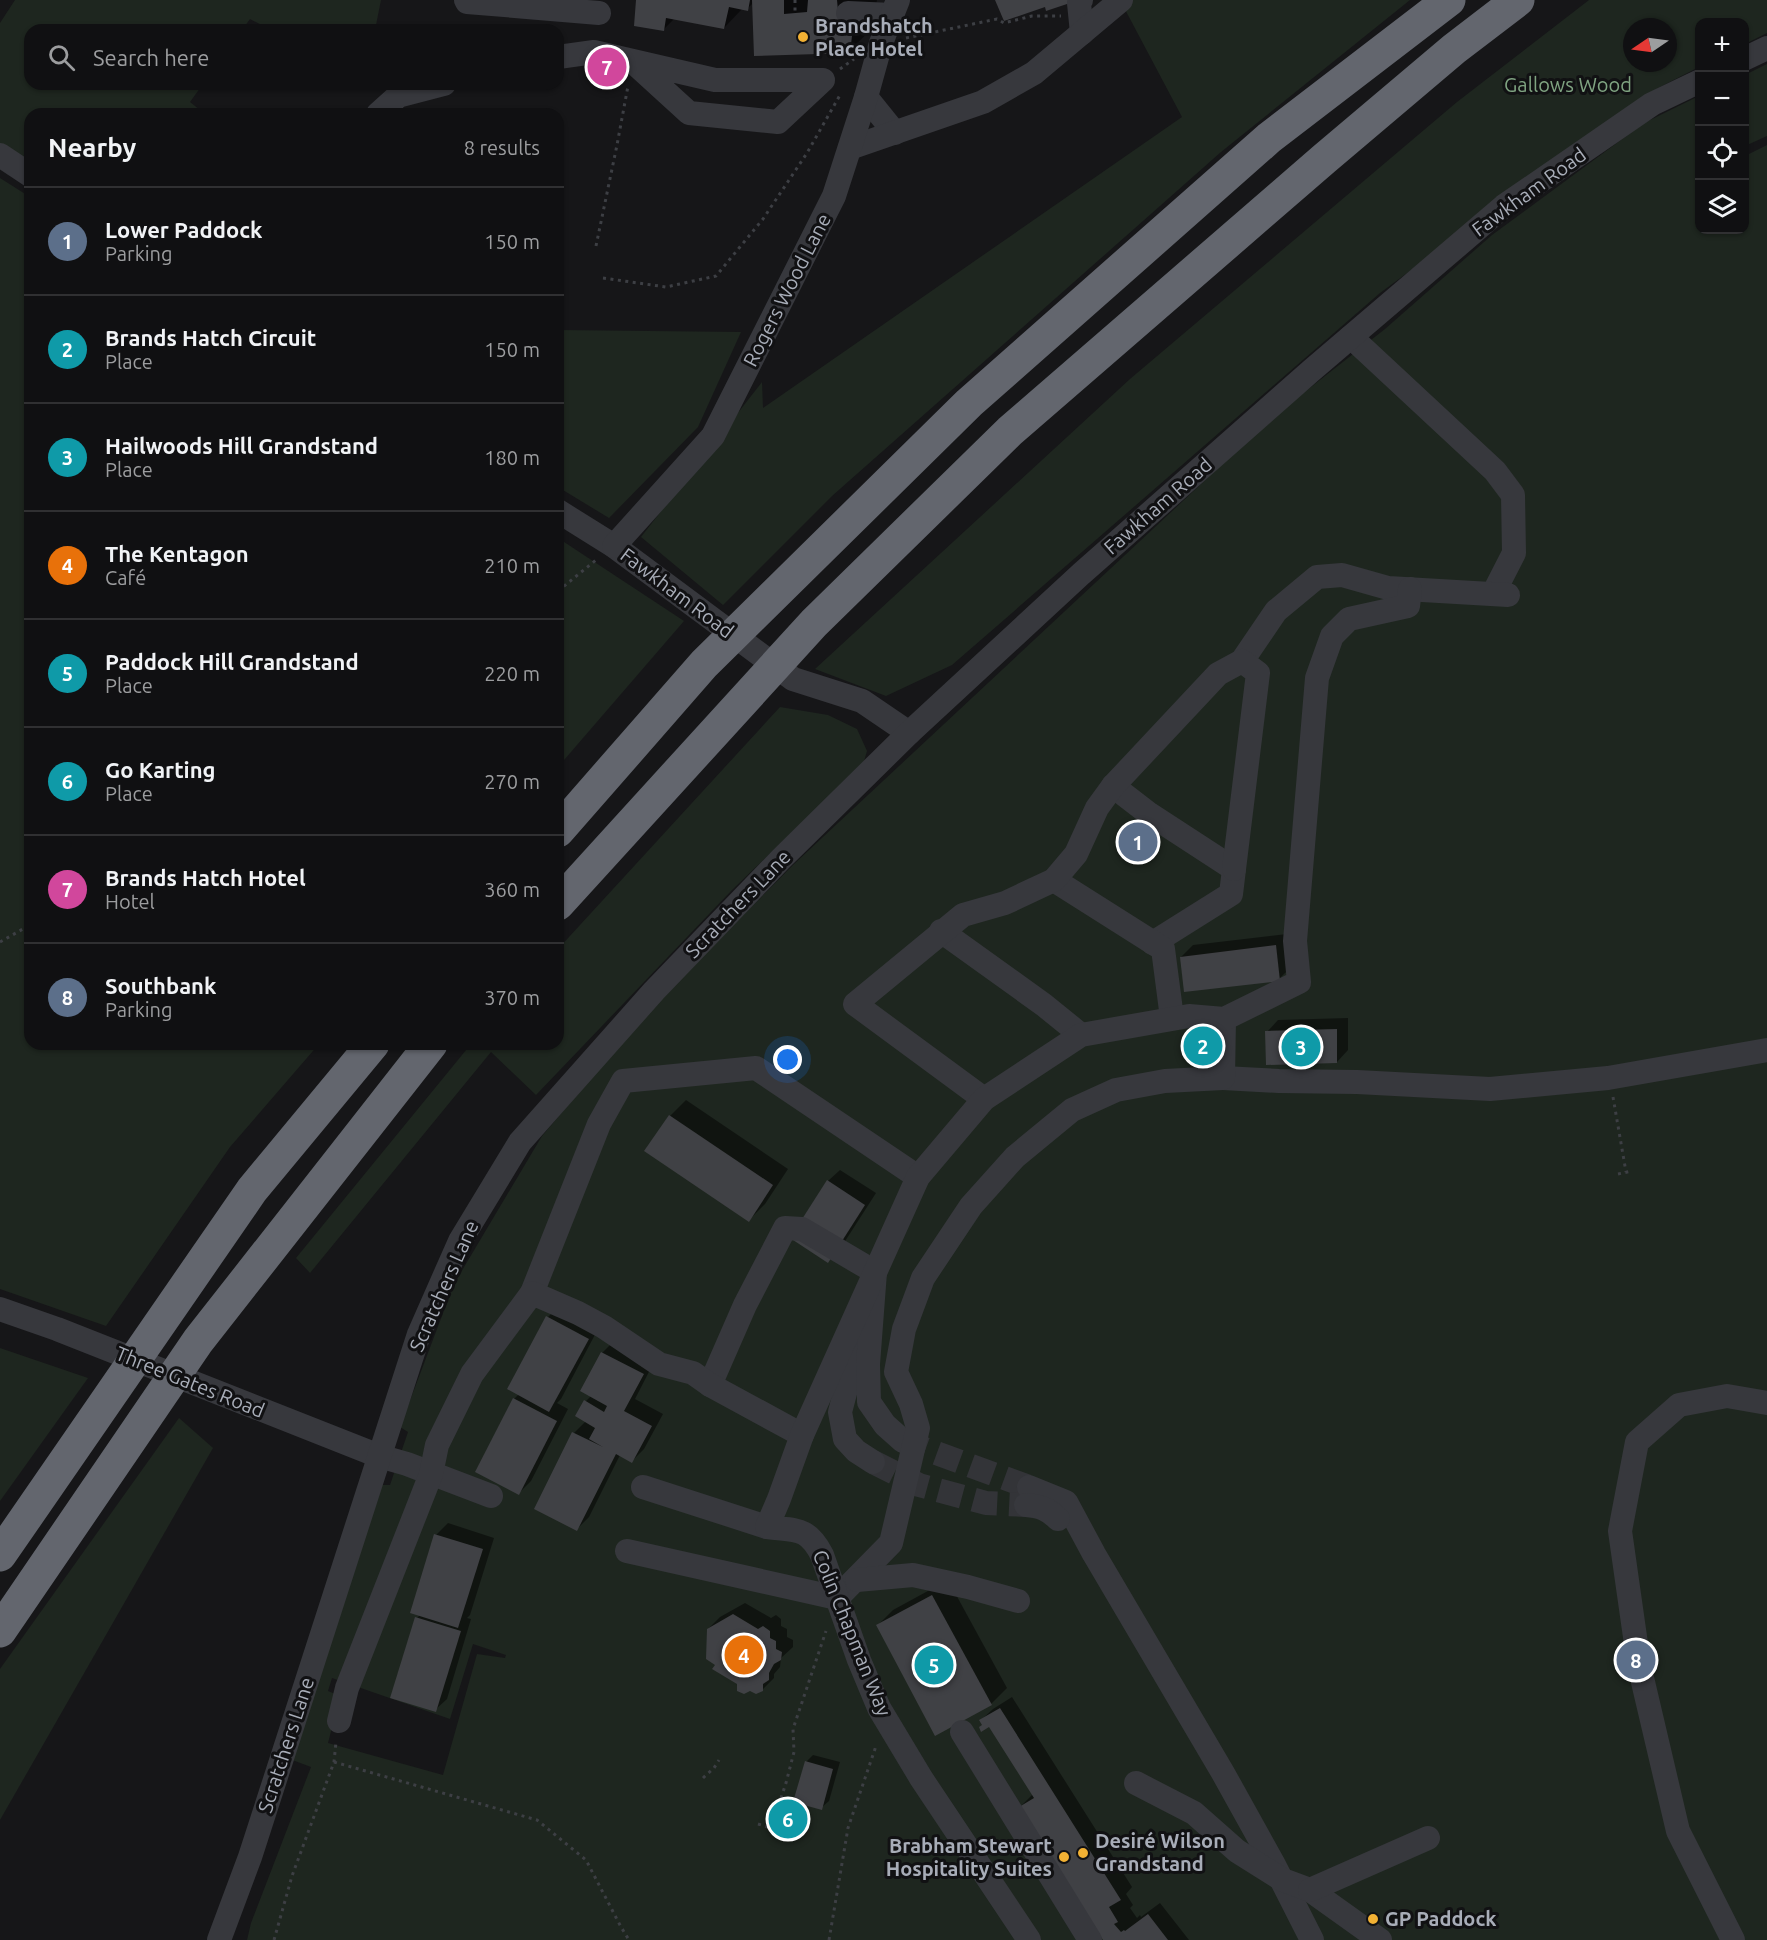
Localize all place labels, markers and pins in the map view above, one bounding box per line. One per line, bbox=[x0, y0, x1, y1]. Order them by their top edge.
place label: Brandshatch Place Hotel bbox=[815, 14, 933, 60]
marker: Brandshatch Place Hotel bbox=[796, 30, 810, 44]
pin: 7 bbox=[588, 44, 626, 90]
pin: 1 bbox=[1118, 820, 1158, 864]
pin: 2 bbox=[1184, 1024, 1222, 1068]
pin: 3 bbox=[1282, 1024, 1320, 1070]
pin: 4 bbox=[724, 1632, 764, 1678]
pin: 8 bbox=[1616, 1638, 1656, 1682]
pin: 5 bbox=[914, 1642, 954, 1688]
pin: 6 bbox=[768, 1796, 808, 1842]
place label: Desiré Wilson Grandstand bbox=[1095, 1829, 1225, 1875]
place label: Brabham Stewart Hospitality Suites bbox=[886, 1834, 1052, 1880]
marker: Desiré Wilson Grandstand bbox=[1076, 1846, 1090, 1860]
marker: Brabham Stewart Hospitality Suites bbox=[1057, 1850, 1071, 1864]
place label: GP Paddock bbox=[1385, 1907, 1496, 1930]
marker: GP Paddock bbox=[1366, 1912, 1380, 1926]

